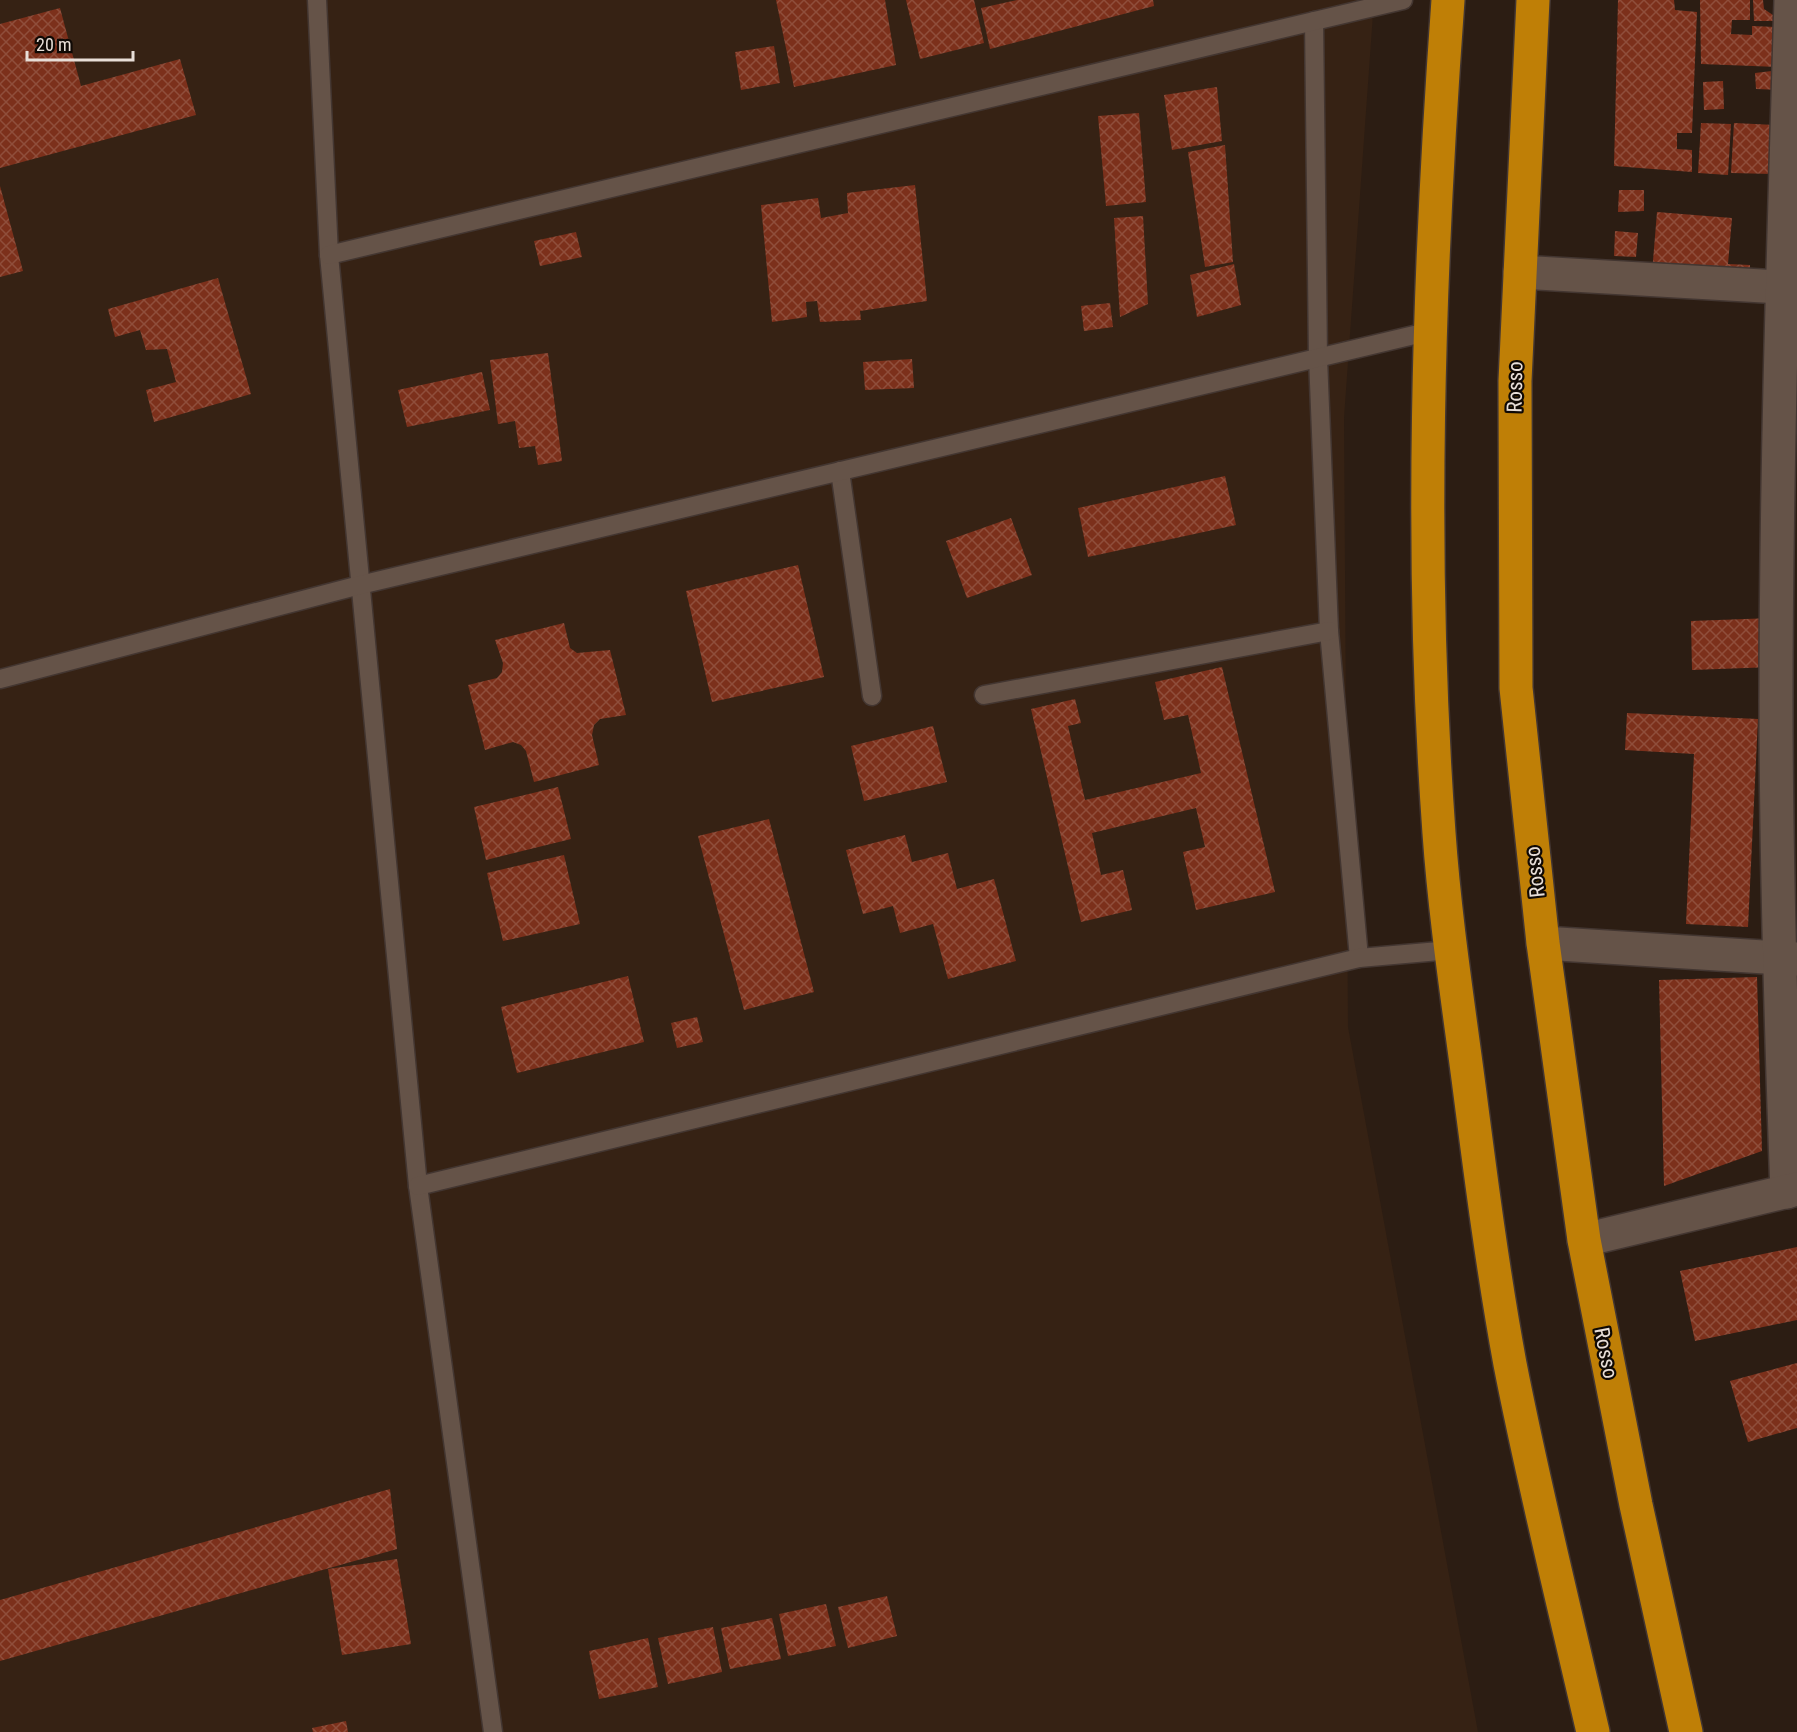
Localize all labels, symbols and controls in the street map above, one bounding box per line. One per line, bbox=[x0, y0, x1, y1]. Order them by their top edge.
scale bar bbox=[27, 24, 134, 62]
text: 20 m bbox=[36, 34, 71, 55]
street label: Rosso bbox=[1503, 361, 1527, 413]
street label: Rosso bbox=[1520, 845, 1550, 899]
street label: Rosso bbox=[1589, 1325, 1623, 1381]

